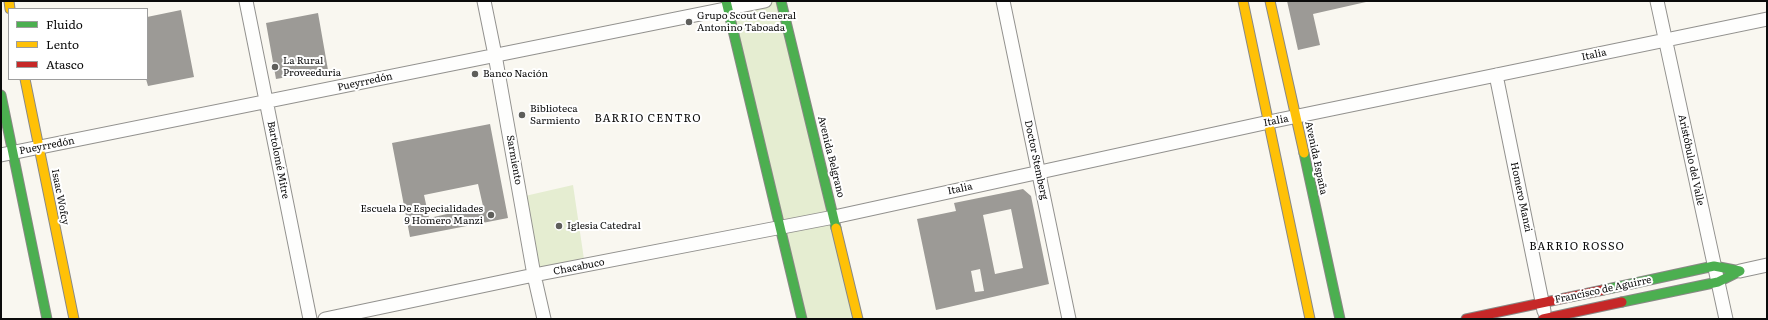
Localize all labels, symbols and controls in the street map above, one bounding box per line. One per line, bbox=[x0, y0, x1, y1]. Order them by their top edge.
legend bbox=[8, 8, 148, 80]
place label: Grupo Scout General Antonino Taboada bbox=[697, 10, 796, 34]
text: Fluido bbox=[46, 15, 83, 33]
marker: Grupo Scout General Antonino Taboada bbox=[684, 17, 694, 27]
text: Lento bbox=[46, 35, 79, 53]
street label: Italia bbox=[1580, 47, 1608, 63]
text: Atasco bbox=[46, 55, 84, 73]
place label: La Rural Proveeduria bbox=[283, 55, 341, 78]
marker: La Rural Proveeduria bbox=[270, 62, 280, 72]
place label: Banco Nación bbox=[483, 68, 548, 80]
marker: Banco Nación bbox=[470, 69, 480, 79]
street label: Pueyrredón bbox=[336, 70, 394, 94]
place label: Biblioteca Sarmiento bbox=[530, 103, 580, 126]
marker: Biblioteca Sarmiento bbox=[517, 110, 527, 120]
district label: BARRIO CENTRO bbox=[594, 112, 702, 126]
street label: Italia bbox=[1262, 113, 1290, 129]
street label: Aristóbulo del Valle bbox=[1675, 113, 1707, 207]
street label: Avenida Belgrano bbox=[815, 115, 847, 199]
street label: Doctor Stemberg bbox=[1022, 119, 1050, 201]
street label: Bartolomé Mitre bbox=[265, 120, 291, 200]
street label: Avenida España bbox=[1302, 120, 1330, 196]
street label: Sarmiento bbox=[504, 134, 524, 186]
street label: Pueyrredón bbox=[18, 135, 76, 157]
street label: Homero Manzi bbox=[1508, 161, 1534, 233]
street label: Isaac Wofcy bbox=[49, 168, 71, 226]
street label: Italia bbox=[946, 181, 974, 197]
place label: Escuela De Especialidades 9 Homero Manzi bbox=[360, 203, 483, 226]
marker: Escuela De Especialidades 9 Homero Manzi bbox=[486, 210, 496, 220]
place label: Iglesia Catedral bbox=[567, 220, 641, 232]
marker: Iglesia Catedral bbox=[554, 221, 564, 231]
district label: BARRIO ROSSO bbox=[1529, 240, 1625, 254]
street label: Chacabuco bbox=[552, 256, 606, 278]
street label: Francisco de Aguirre bbox=[1554, 274, 1652, 306]

